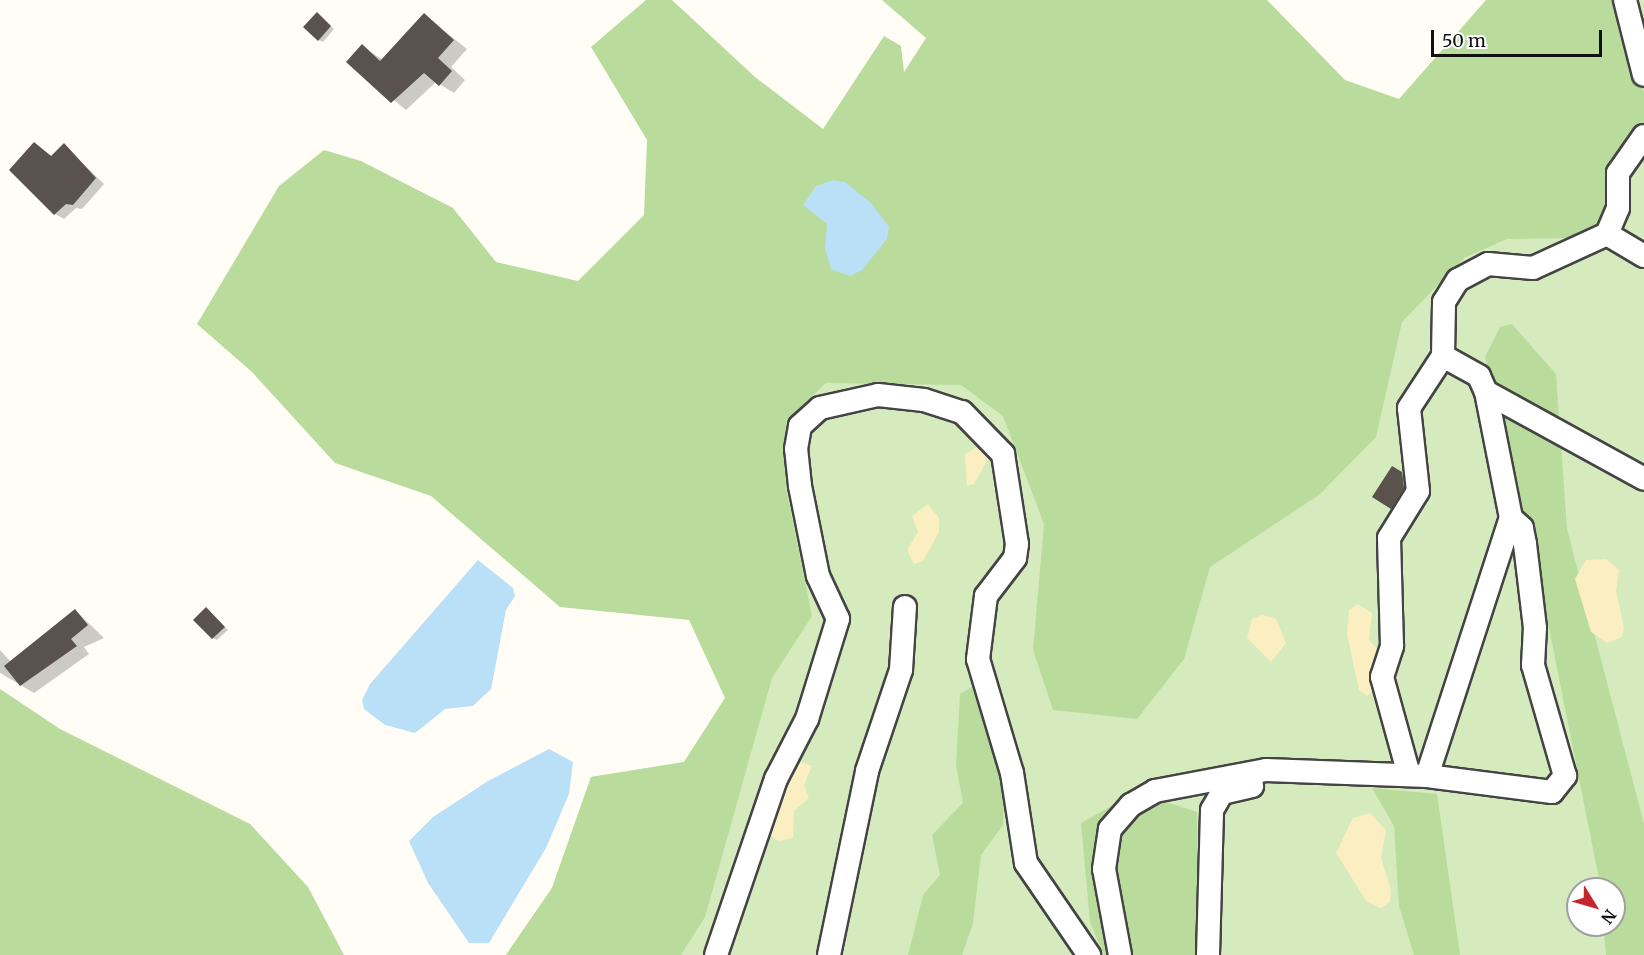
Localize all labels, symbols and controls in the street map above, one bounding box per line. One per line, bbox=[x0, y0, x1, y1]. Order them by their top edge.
scale bar bbox=[1434, 18, 1605, 56]
text: 50 m bbox=[1442, 29, 1486, 52]
north arrow bbox=[1566, 877, 1626, 937]
text: N bbox=[1597, 906, 1621, 928]

